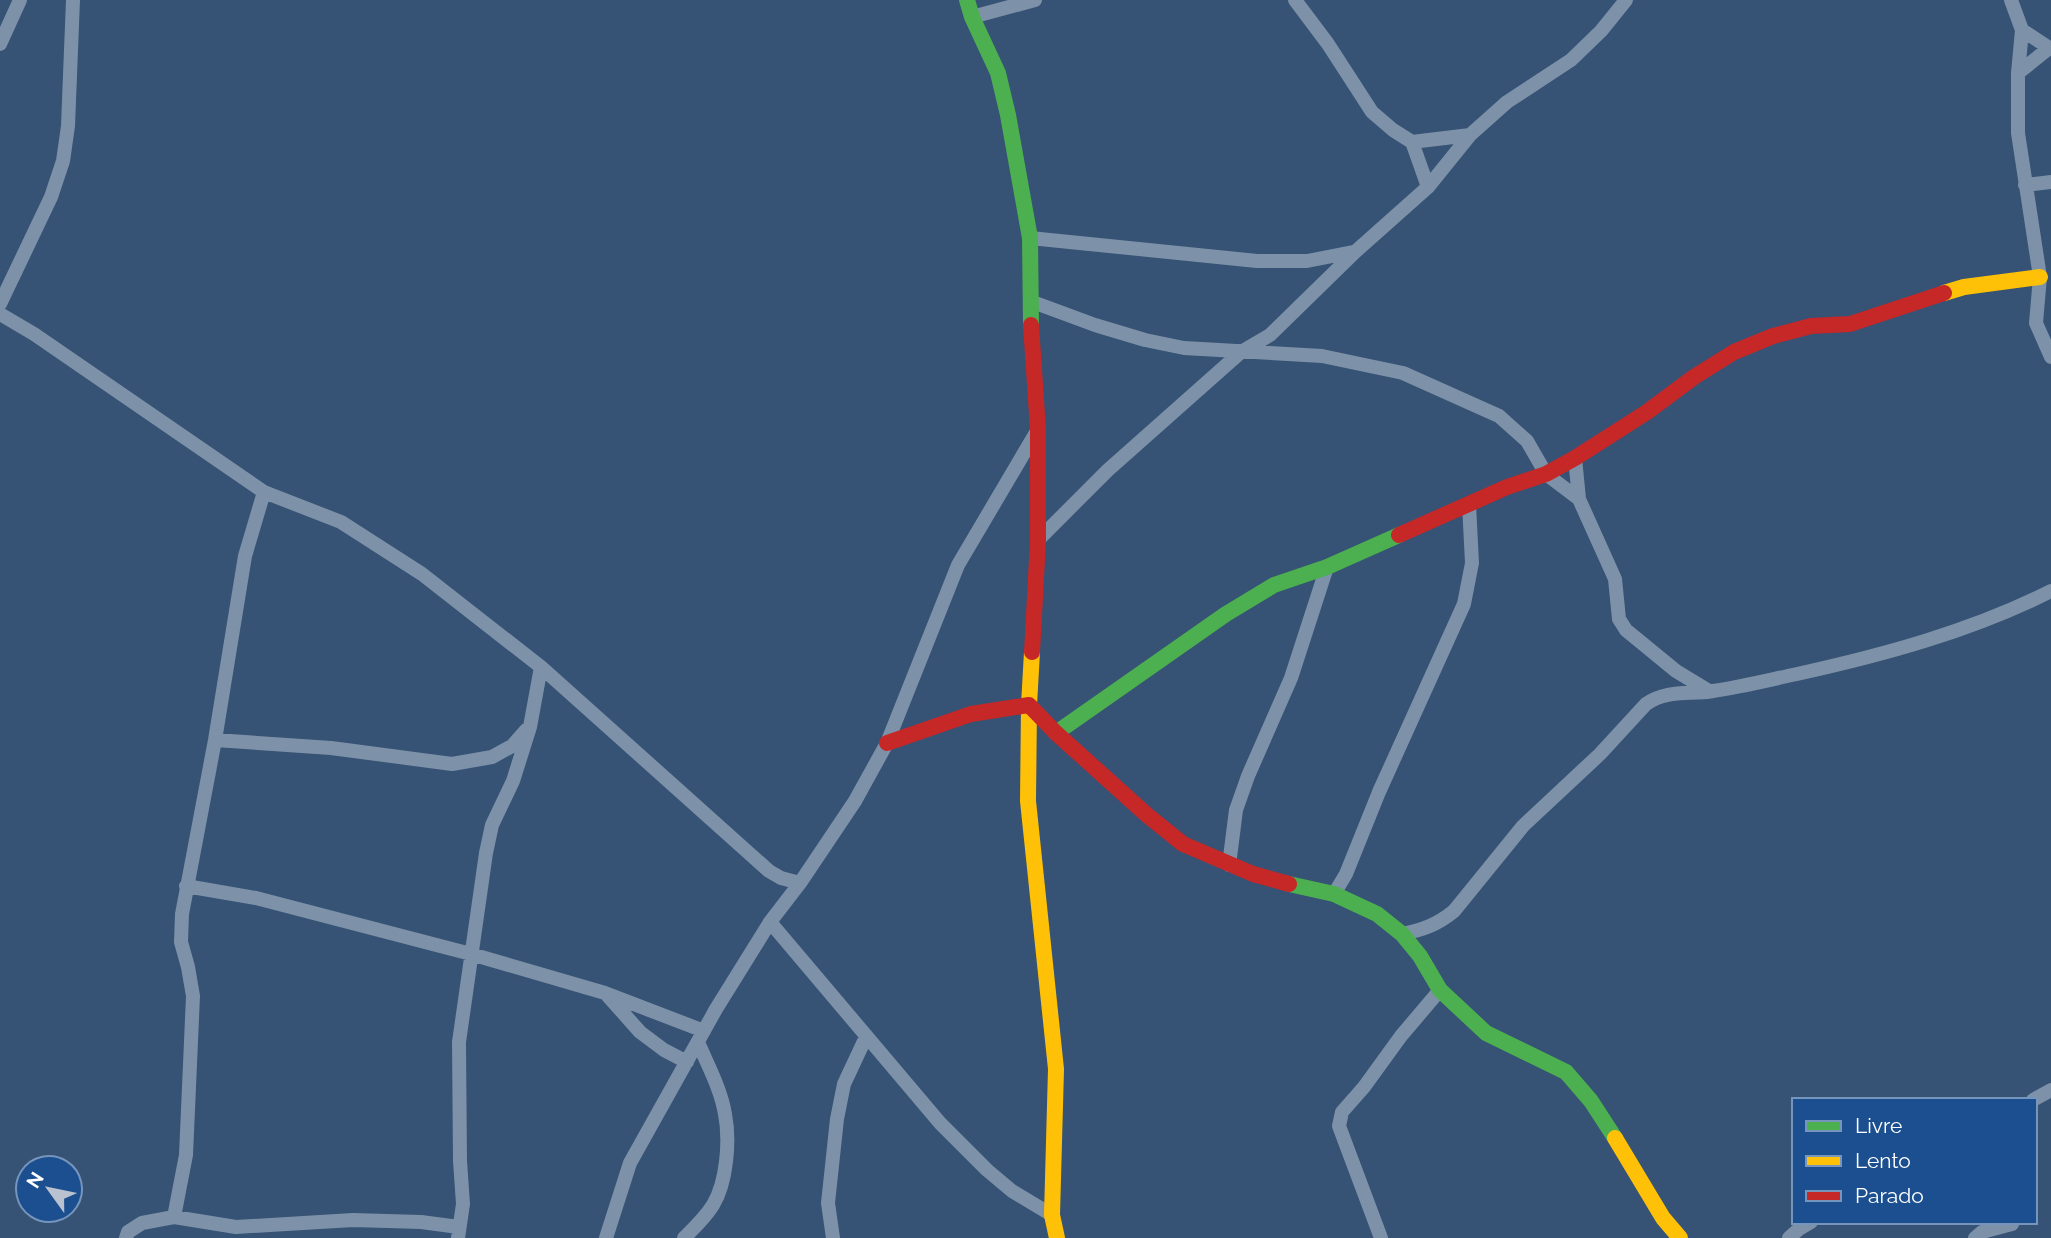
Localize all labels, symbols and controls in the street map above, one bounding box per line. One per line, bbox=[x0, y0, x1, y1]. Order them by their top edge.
legend bbox=[1792, 1098, 2037, 1224]
text: Livre bbox=[1855, 1113, 1902, 1138]
text: Lento bbox=[1855, 1148, 1911, 1173]
north arrow bbox=[14, 1154, 84, 1224]
text: N bbox=[22, 1168, 48, 1192]
text: Parado bbox=[1855, 1183, 1924, 1208]

